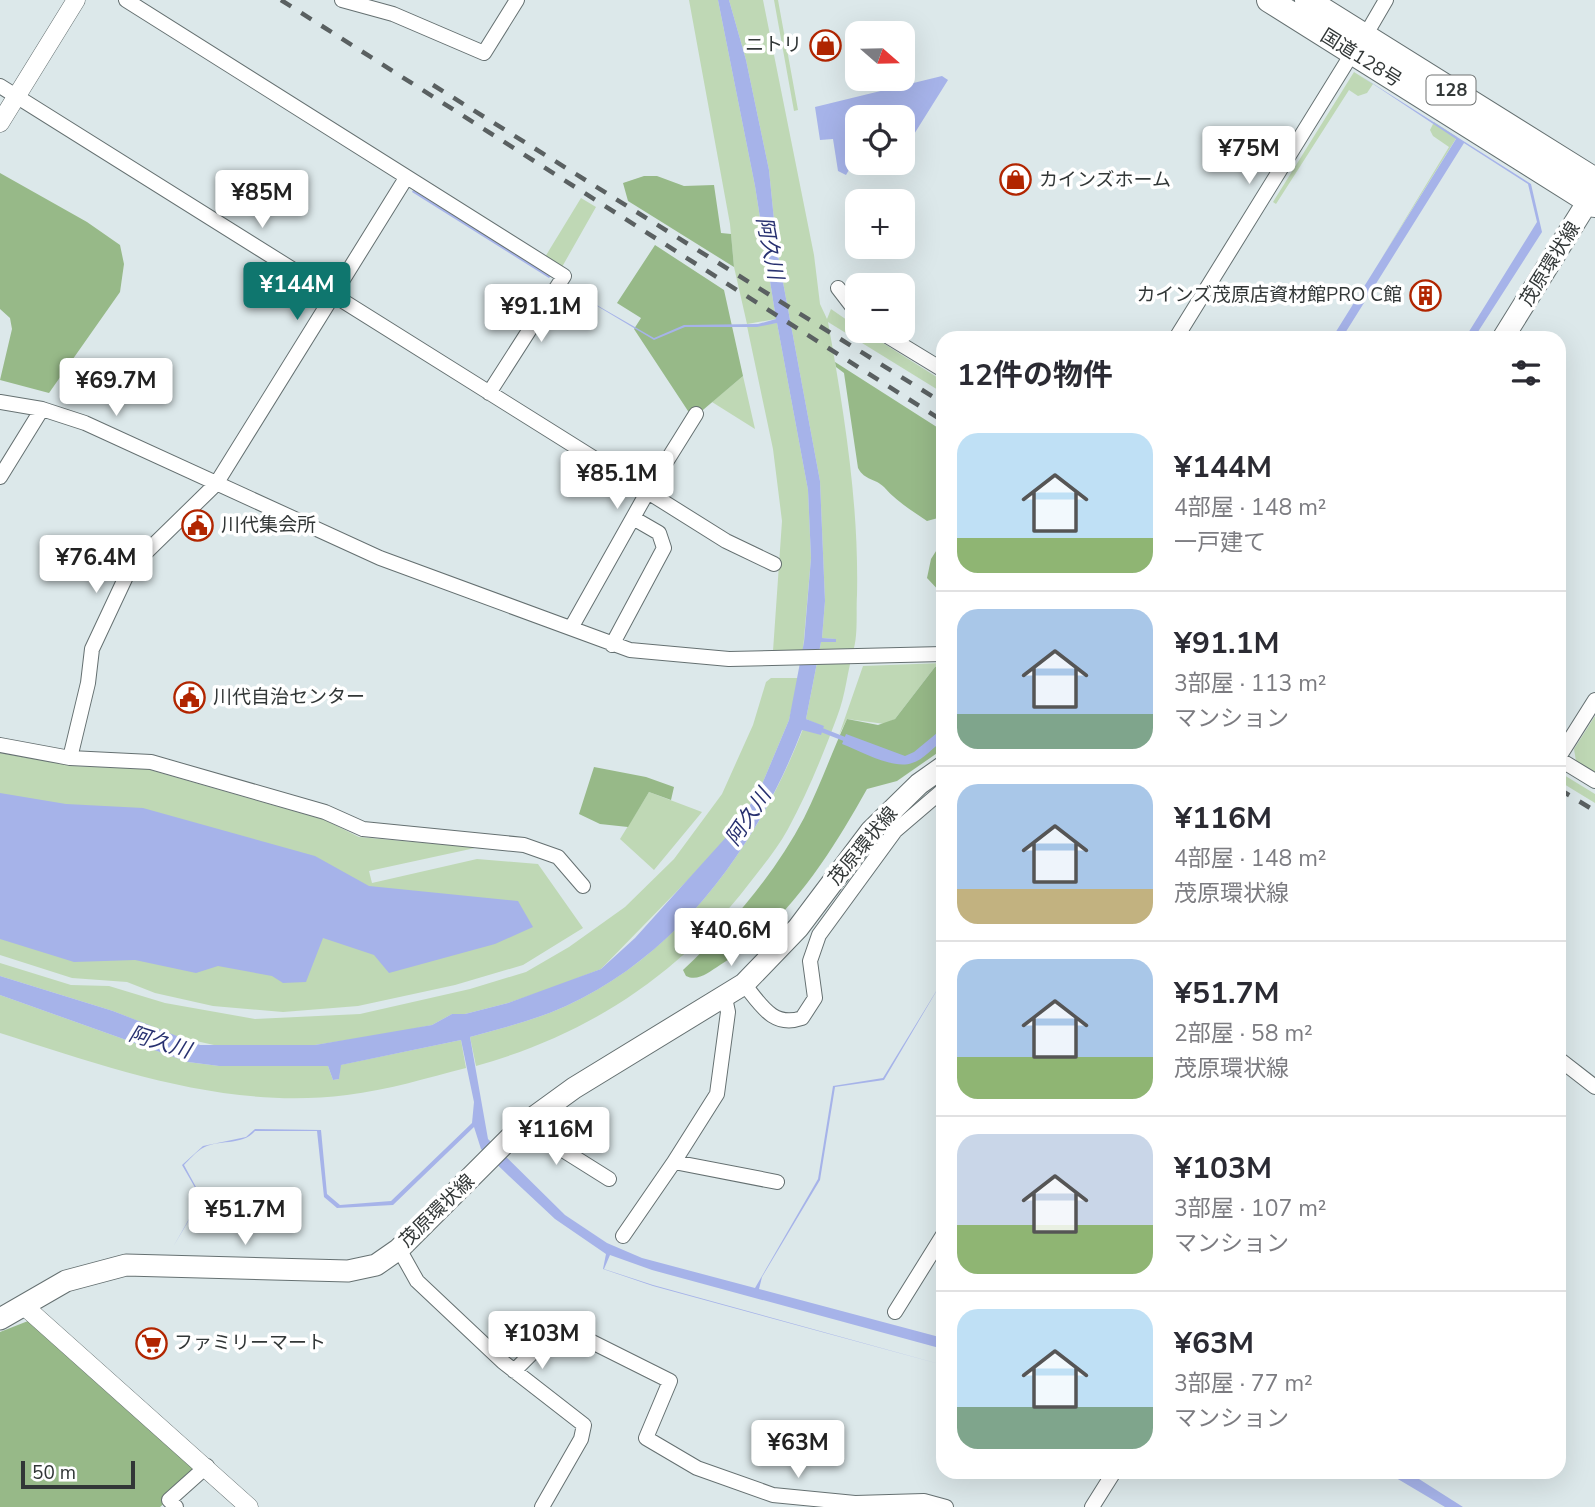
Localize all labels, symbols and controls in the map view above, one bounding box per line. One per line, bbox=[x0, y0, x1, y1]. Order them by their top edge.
north arrow bbox=[845, 21, 915, 91]
map controls bbox=[845, 21, 915, 343]
street label: 国道128号 bbox=[1315, 23, 1407, 93]
shop icon: ニトリ bbox=[808, 28, 842, 62]
place label: ニトリ bbox=[745, 32, 802, 58]
road number: 128 bbox=[1426, 76, 1476, 104]
button: locate bbox=[845, 105, 915, 175]
pin: ¥75M bbox=[1208, 127, 1290, 186]
text: ¥75M bbox=[1218, 133, 1280, 164]
shop icon: カインズホーム bbox=[999, 163, 1033, 197]
place label: カインズホーム bbox=[1039, 167, 1171, 193]
pin: ¥85M bbox=[221, 170, 303, 230]
text: ¥85M bbox=[231, 177, 293, 208]
button: + bbox=[845, 189, 915, 259]
water label: 阿久川 bbox=[750, 214, 790, 284]
street label: 茂原環状線 bbox=[1514, 217, 1586, 311]
pin: ¥144M bbox=[248, 262, 346, 322]
text: ¥144M bbox=[259, 269, 335, 300]
button: − bbox=[845, 273, 915, 343]
building icon: カインズ茂原店資材館PRO C館 bbox=[1408, 278, 1442, 312]
place label: カインズ茂原店資材館PRO C館 bbox=[1136, 282, 1402, 308]
pin: ¥91.1M bbox=[484, 284, 598, 344]
text: ¥91.1M bbox=[501, 291, 581, 322]
icon: filters bbox=[1507, 354, 1545, 392]
text: 12件の物件 bbox=[957, 355, 1113, 396]
pin: ¥69.7M bbox=[59, 358, 173, 418]
text: ¥69.7M bbox=[76, 365, 156, 396]
text: ¥144M bbox=[1174, 447, 1272, 488]
pin: ¥85.1M bbox=[560, 452, 674, 511]
text: ¥85.1M bbox=[577, 458, 657, 489]
icon: home bbox=[1013, 461, 1097, 545]
text: 4部屋 · 148 m² bbox=[1174, 492, 1327, 523]
public building icon: 川代集会所 bbox=[181, 508, 215, 542]
place label: 川代集会所 bbox=[221, 512, 316, 538]
text: 一戸建て bbox=[1174, 527, 1266, 558]
pin: ¥76.4M bbox=[39, 536, 153, 595]
text: ¥76.4M bbox=[56, 542, 136, 573]
text: ¥91.1M bbox=[1174, 623, 1279, 664]
icon: home bbox=[1013, 637, 1097, 721]
text: 3部屋 · 113 m² bbox=[1174, 668, 1327, 699]
public building icon: 川代自治センター bbox=[173, 680, 207, 714]
place label: 川代自治センター bbox=[213, 684, 365, 710]
text: マンション bbox=[1174, 703, 1289, 734]
water label: 阿久川 bbox=[719, 781, 778, 851]
text: ¥116M bbox=[1174, 798, 1272, 839]
street label: 茂原環状線 bbox=[823, 801, 903, 891]
icon: home bbox=[1013, 812, 1097, 896]
text: 4部屋 · 148 m² bbox=[1174, 843, 1327, 874]
text: 茂原環状線 bbox=[1174, 878, 1289, 909]
pin: ¥40.6M bbox=[674, 908, 788, 968]
text: ¥40.6M bbox=[691, 915, 771, 946]
text: ¥51.7M bbox=[1174, 973, 1279, 1014]
icon: home bbox=[1013, 987, 1097, 1071]
text: 2部屋 · 58 m² bbox=[1174, 1018, 1313, 1049]
water label: 阿久川 bbox=[126, 1019, 196, 1065]
text: 茂原環状線 bbox=[1174, 1053, 1289, 1084]
pin: ¥116M bbox=[507, 1108, 605, 1167]
text: ¥116M bbox=[518, 1114, 594, 1145]
text: ¥103M bbox=[1174, 1148, 1272, 1189]
icon: home bbox=[1013, 1162, 1097, 1246]
street label: 茂原環状線 bbox=[394, 1169, 480, 1253]
pin: ¥51.7M bbox=[188, 1188, 302, 1247]
text: 3部屋 · 107 m² bbox=[1174, 1193, 1327, 1224]
text: ¥51.7M bbox=[205, 1194, 285, 1225]
text: マンション bbox=[1174, 1228, 1289, 1259]
pin: ¥103M bbox=[493, 1312, 591, 1371]
text: ¥103M bbox=[504, 1318, 580, 1349]
text: ¥63M bbox=[1174, 1323, 1254, 1364]
supermarket icon: ファミリーマート bbox=[134, 1326, 168, 1360]
place label: ファミリーマート bbox=[174, 1330, 326, 1356]
icon: home bbox=[1013, 1337, 1097, 1421]
text: 3部屋 · 77 m² bbox=[1174, 1368, 1313, 1399]
text: マンション bbox=[1174, 1403, 1289, 1434]
pin: ¥63M bbox=[757, 1420, 839, 1480]
text: ¥63M bbox=[767, 1427, 829, 1458]
scale bar bbox=[21, 1458, 135, 1490]
text: 50 m bbox=[32, 1460, 76, 1486]

